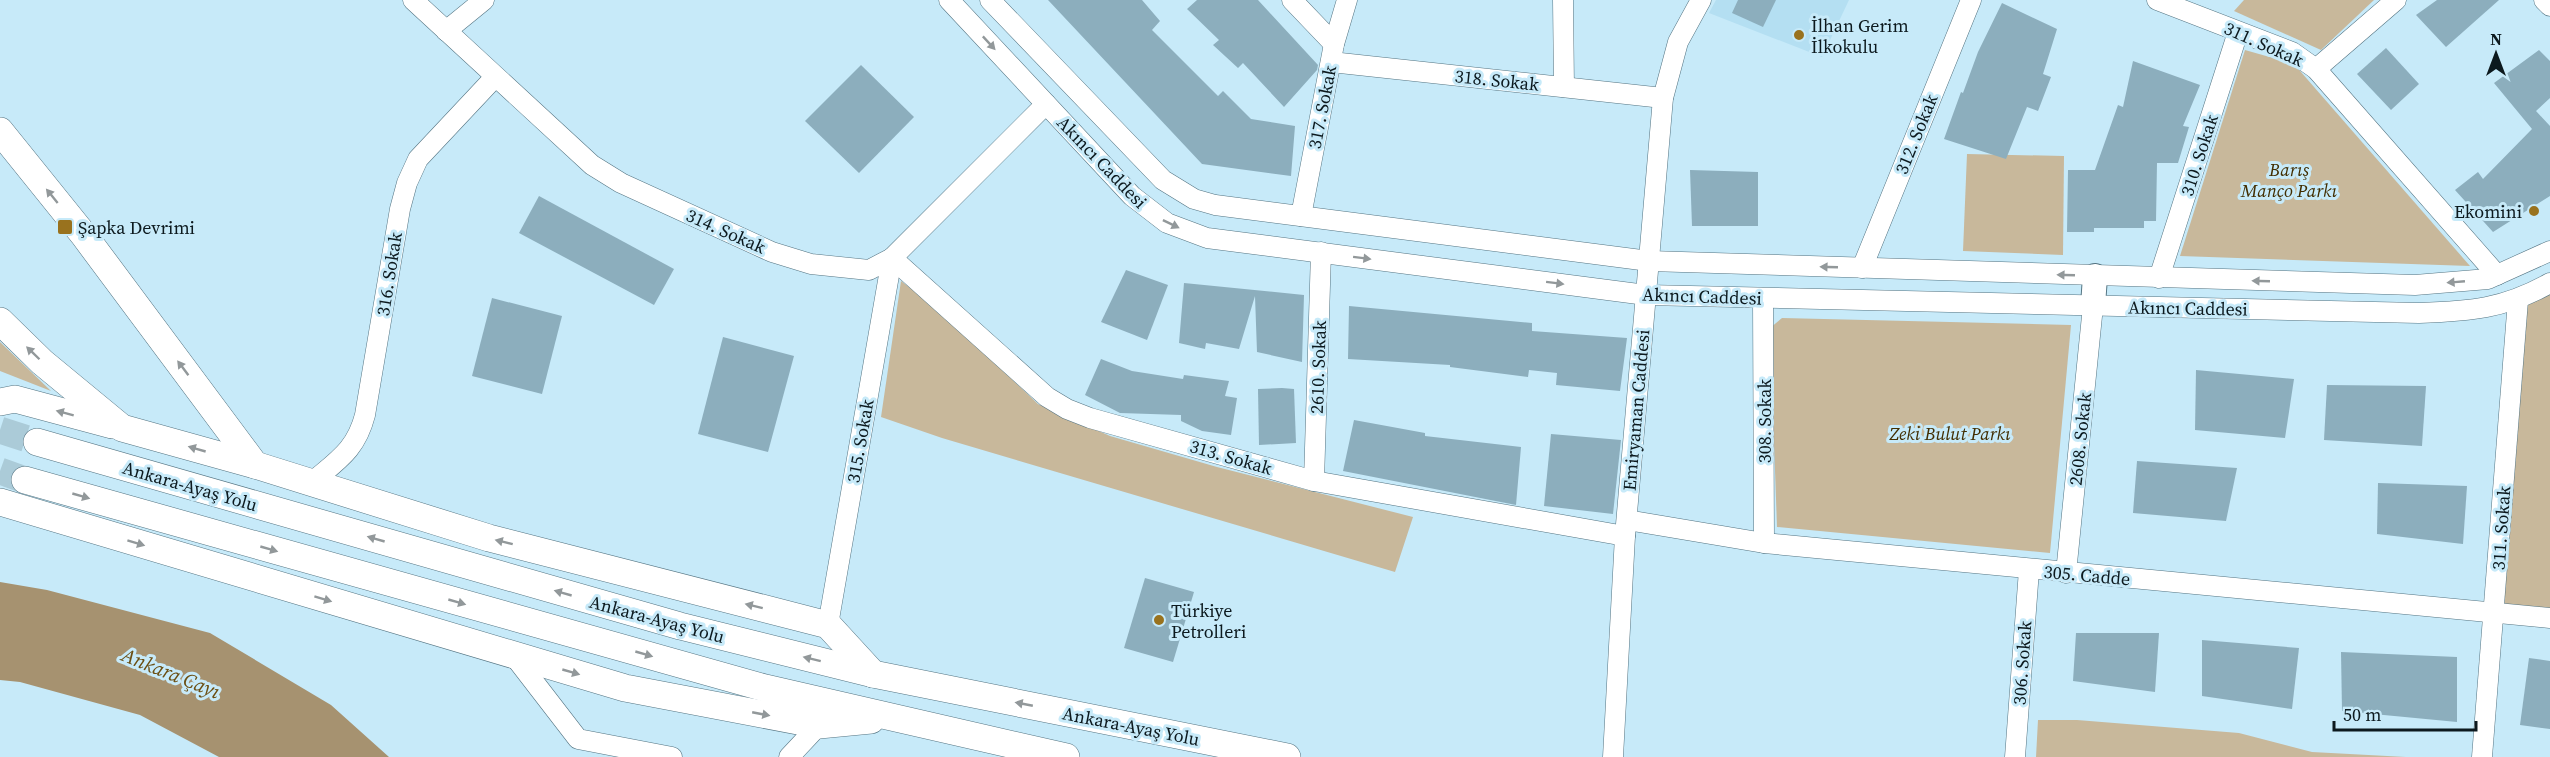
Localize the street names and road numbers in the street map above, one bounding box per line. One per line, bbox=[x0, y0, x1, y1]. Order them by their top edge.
street label: 311. Sokak bbox=[2220, 15, 2308, 73]
street label: 317. Sokak bbox=[1302, 63, 1342, 151]
street label: 318. Sokak bbox=[1454, 63, 1540, 97]
street label: 312. Sokak bbox=[1889, 90, 1943, 178]
street label: Akıncı Caddesi bbox=[1051, 110, 1153, 214]
street label: 310. Sokak bbox=[2174, 111, 2224, 199]
street label: 314. Sokak bbox=[682, 202, 770, 260]
street label: 316. Sokak bbox=[370, 230, 408, 318]
street label: Akıncı Caddesi bbox=[1642, 281, 1762, 311]
street label: Akıncı Caddesi bbox=[2128, 294, 2248, 322]
street label: 2610. Sokak bbox=[1304, 320, 1332, 414]
street label: Emiryaman Caddesi bbox=[1616, 328, 1656, 492]
street label: 308. Sokak bbox=[1752, 379, 1777, 463]
street label: 2608. Sokak bbox=[2063, 391, 2097, 487]
street label: 315. Sokak bbox=[840, 397, 880, 485]
street label: 313. Sokak bbox=[1187, 433, 1275, 481]
street label: Ankara-Ayaş Yolu bbox=[120, 455, 260, 517]
street label: 311. Sokak bbox=[2486, 485, 2516, 571]
street label: 305. Cadde bbox=[2043, 559, 2131, 591]
street label: Ankara-Ayaş Yolu bbox=[587, 589, 727, 649]
street label: 306. Sokak bbox=[2007, 620, 2037, 706]
street label: Ankara-Ayaş Yolu bbox=[1060, 700, 1202, 752]

